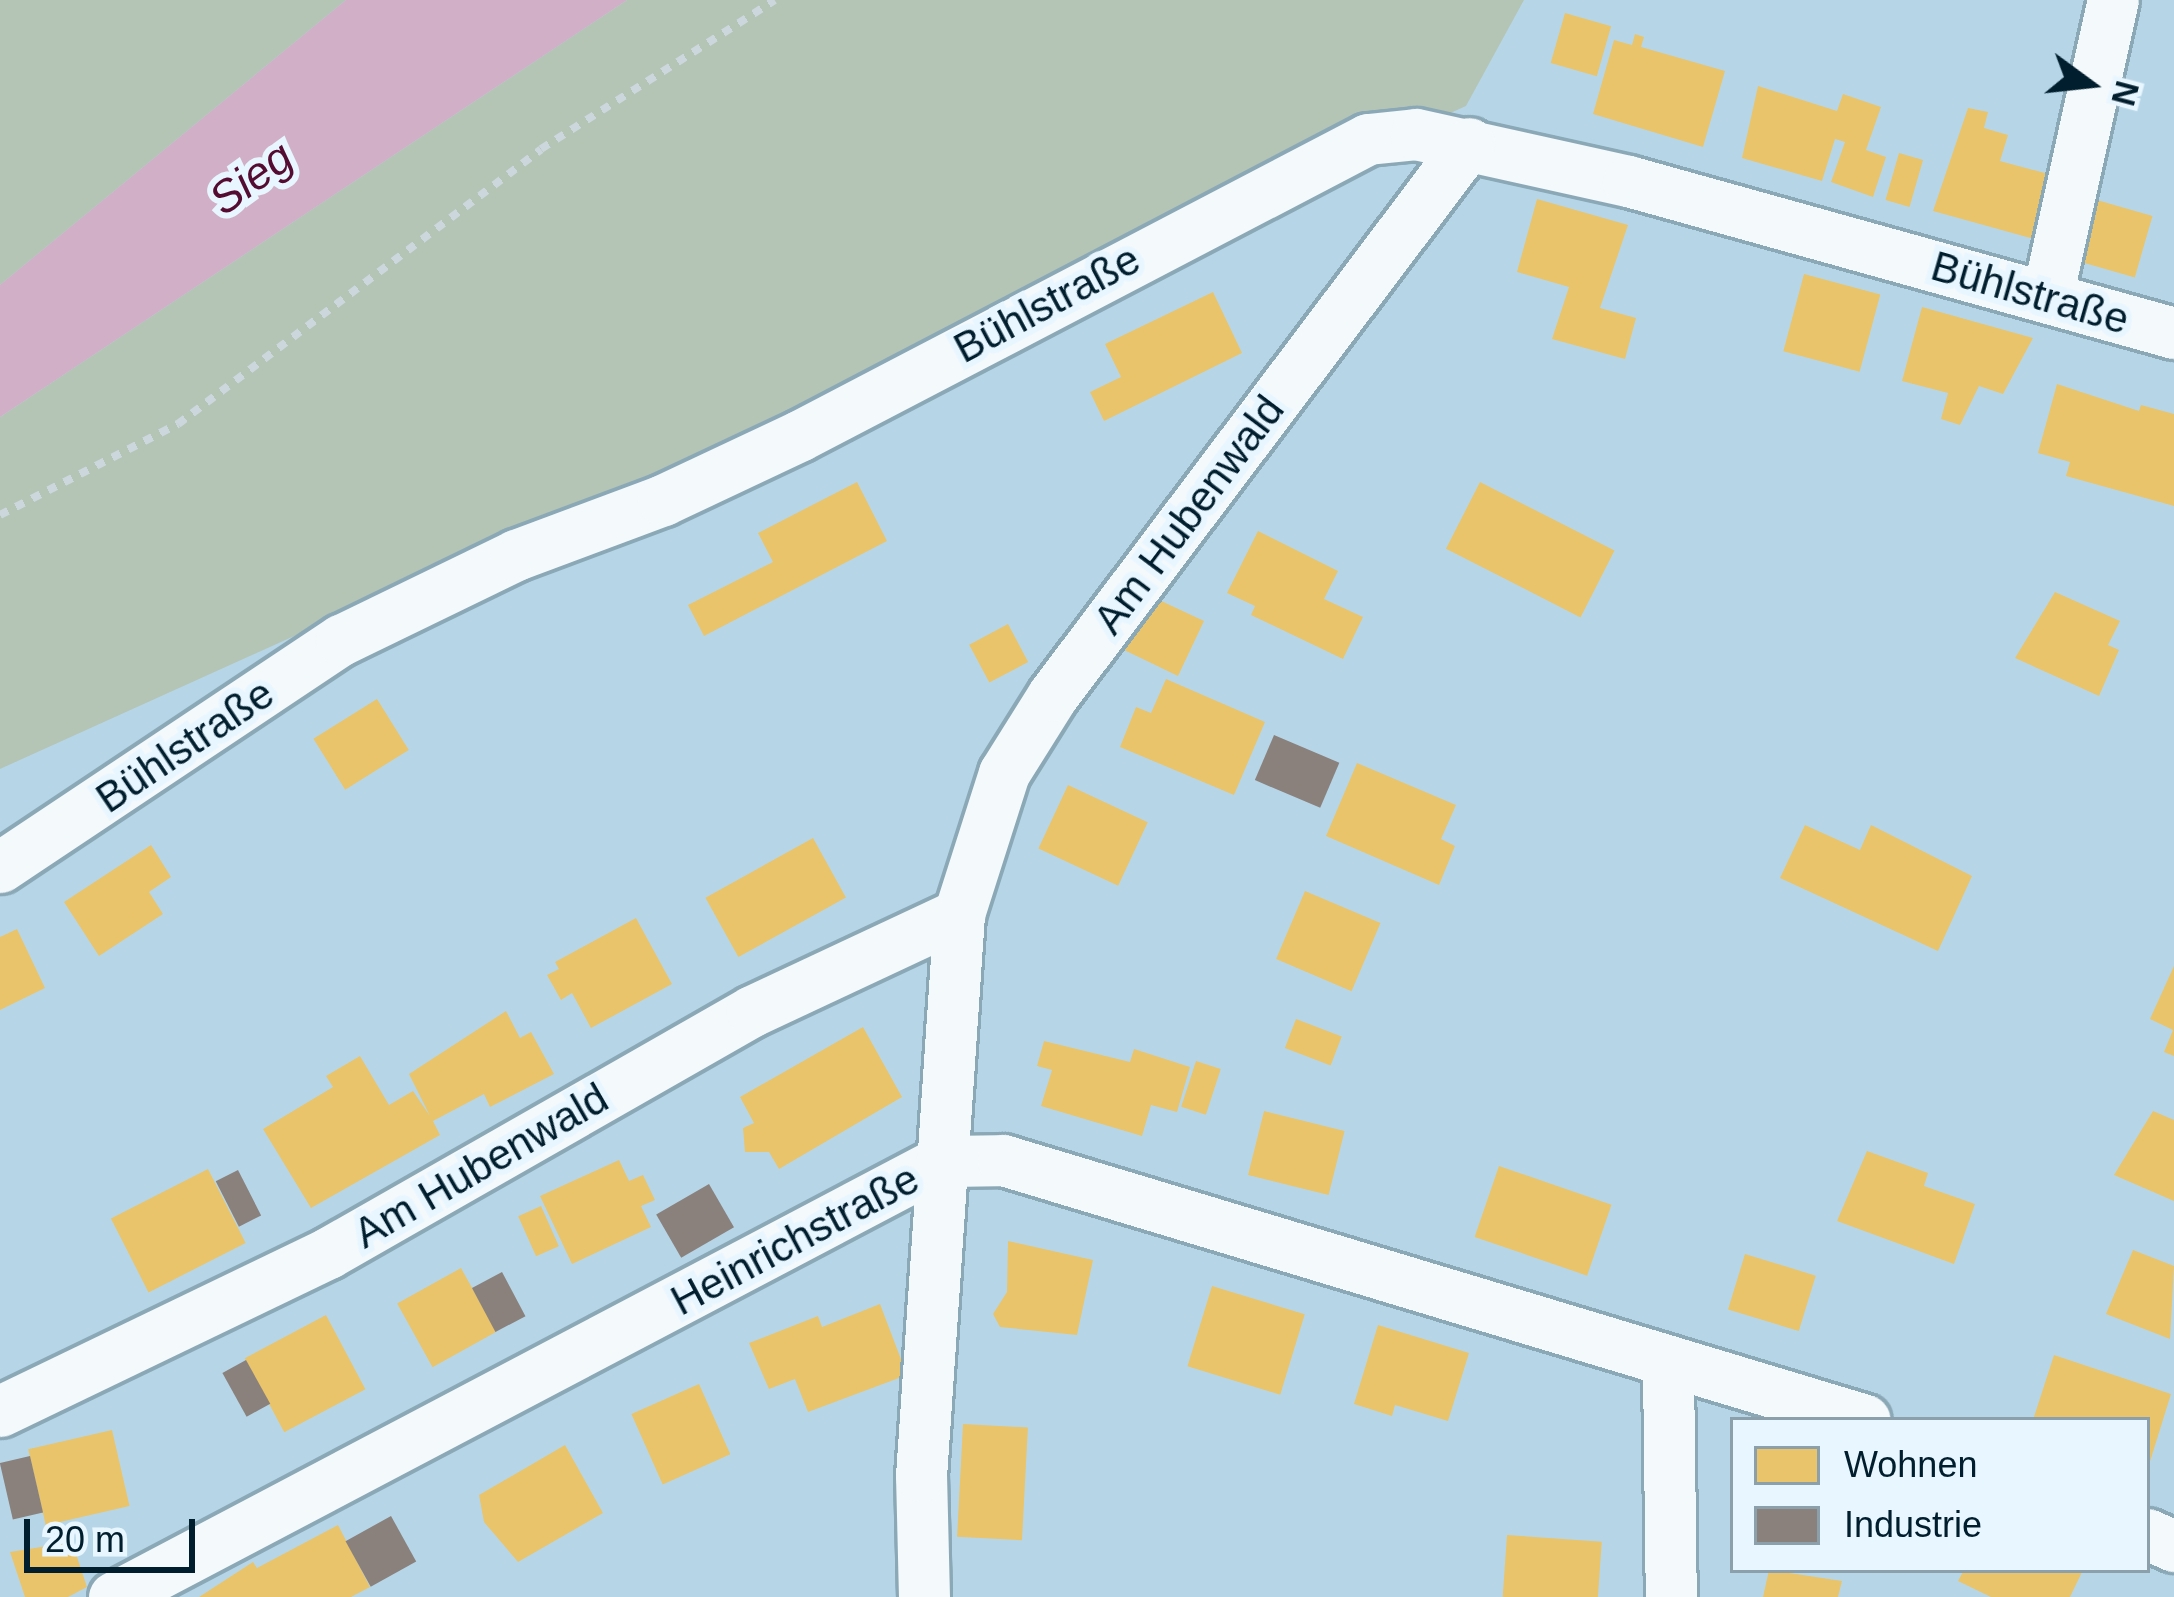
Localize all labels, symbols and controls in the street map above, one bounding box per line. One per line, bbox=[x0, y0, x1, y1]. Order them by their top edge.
north arrow bbox=[2030, 24, 2150, 144]
text: N bbox=[2104, 77, 2146, 110]
water label: Sieg bbox=[199, 130, 303, 226]
street label: Bühlstraße bbox=[946, 234, 1148, 374]
street label: Bühlstraße bbox=[1925, 241, 2135, 345]
street label: Am Hubenwald bbox=[1083, 386, 1295, 644]
street label: Bühlstraße bbox=[87, 668, 283, 824]
street label: Am Hubenwald bbox=[345, 1073, 617, 1259]
street label: Heinrichstraße bbox=[663, 1154, 927, 1326]
legend bbox=[1730, 1417, 2150, 1573]
text: Wohnen bbox=[1844, 1444, 1977, 1485]
scale bar bbox=[30, 1495, 201, 1569]
text: Industrie bbox=[1844, 1504, 1982, 1545]
text: 20 m bbox=[45, 1519, 125, 1560]

